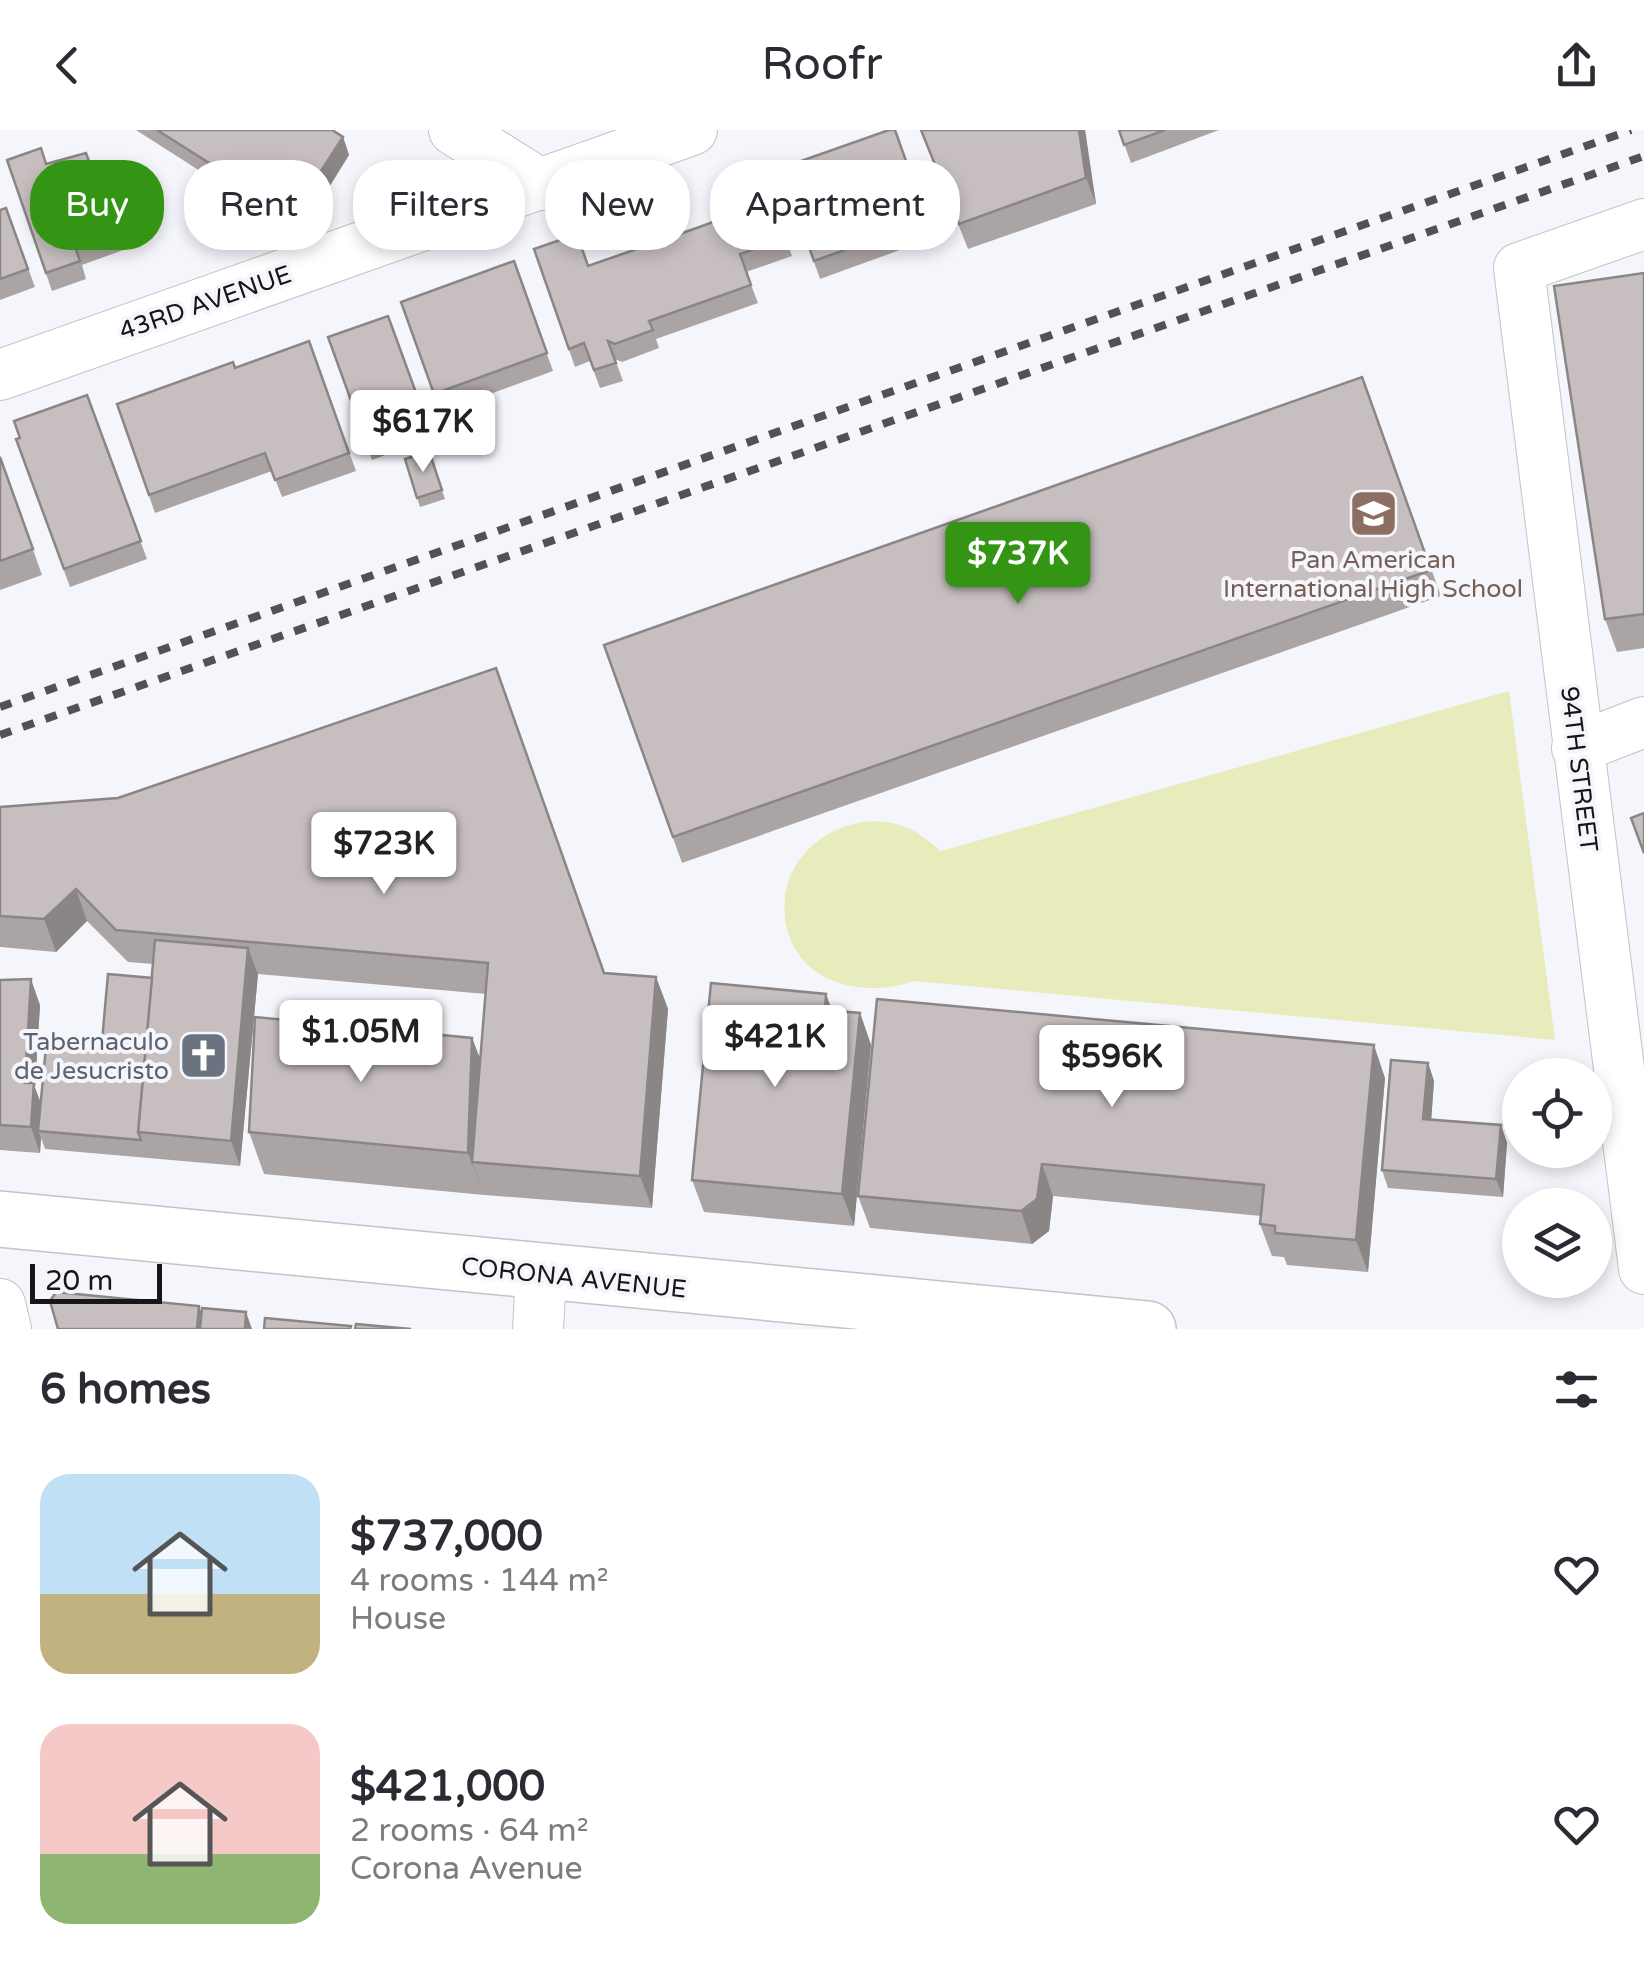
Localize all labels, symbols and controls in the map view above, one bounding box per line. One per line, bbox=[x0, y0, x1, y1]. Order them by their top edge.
icon: back bbox=[40, 38, 95, 93]
text: Roofr bbox=[762, 38, 882, 92]
icon: share bbox=[1549, 38, 1604, 93]
chip: Buy bbox=[30, 160, 164, 250]
chip: Rent bbox=[184, 160, 333, 250]
chip: Filters bbox=[353, 160, 525, 250]
chip: New bbox=[545, 160, 690, 250]
chip: Apartment bbox=[710, 160, 960, 250]
street label: 43RD AVENUE bbox=[115, 259, 295, 346]
pin: $617K bbox=[353, 390, 493, 475]
text: $617K bbox=[372, 403, 474, 441]
school or university icon: Pan American International High School bbox=[1347, 487, 1399, 539]
pin: $737K bbox=[948, 522, 1088, 607]
text: $737K bbox=[967, 535, 1069, 573]
place label: Pan American International High School bbox=[1223, 545, 1523, 604]
street label: 94TH STREET bbox=[1554, 685, 1604, 854]
pin: $723K bbox=[314, 812, 454, 897]
text: $723K bbox=[333, 825, 435, 863]
pin: $1.05M bbox=[280, 1000, 442, 1085]
pin: $421K bbox=[705, 1005, 845, 1090]
text: $1.05M bbox=[301, 1013, 421, 1051]
text: $421K bbox=[724, 1018, 826, 1056]
pin: $596K bbox=[1042, 1025, 1182, 1110]
place label: Tabernaculo de Jesucristo bbox=[14, 1027, 169, 1086]
church icon: Tabernaculo de Jesucristo bbox=[178, 1029, 230, 1081]
text: $596K bbox=[1061, 1038, 1163, 1076]
map controls bbox=[1502, 1058, 1612, 1298]
button: locate bbox=[1502, 1058, 1612, 1168]
button: layers bbox=[1502, 1188, 1612, 1298]
street label: CORONA AVENUE bbox=[460, 1251, 688, 1305]
scale bar bbox=[30, 1259, 162, 1304]
text: 20 m bbox=[45, 1264, 113, 1298]
icon: filters bbox=[1549, 1362, 1604, 1417]
text: 6 homes bbox=[40, 1364, 211, 1415]
text: $737,000 bbox=[350, 1511, 543, 1562]
icon: home bbox=[120, 1514, 240, 1634]
icon: heart bbox=[1549, 1547, 1604, 1602]
text: 4 rooms · 144 m² bbox=[350, 1562, 609, 1600]
text: House bbox=[350, 1600, 446, 1638]
text: $421,000 bbox=[350, 1761, 545, 1812]
icon: home bbox=[120, 1764, 240, 1884]
icon: heart bbox=[1549, 1797, 1604, 1852]
text: 2 rooms · 64 m² bbox=[350, 1812, 589, 1850]
text: Corona Avenue bbox=[350, 1850, 583, 1888]

